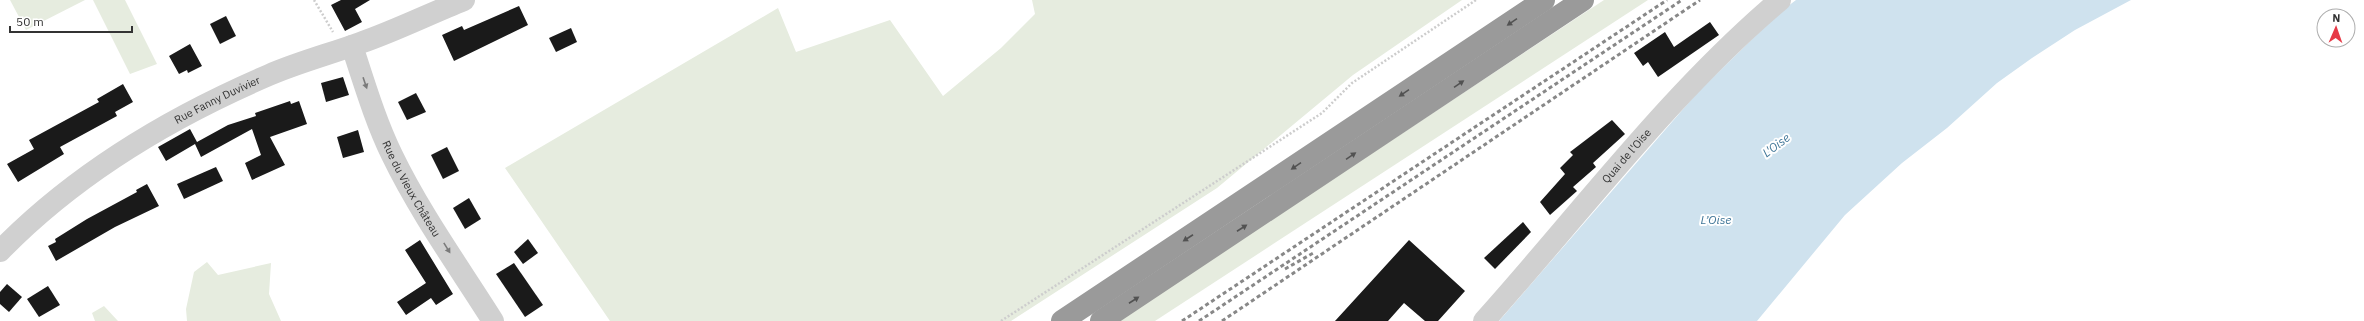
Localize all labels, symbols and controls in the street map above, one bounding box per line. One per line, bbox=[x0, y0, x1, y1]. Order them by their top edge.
scale bar bbox=[10, 8, 132, 34]
north arrow bbox=[2316, 8, 2356, 48]
text: N bbox=[2332, 11, 2341, 25]
text: 50 m bbox=[16, 14, 44, 29]
one-way arrow bbox=[1506, 18, 1518, 25]
street label: Rue Fanny Duvivier bbox=[172, 73, 262, 127]
one-way arrow bbox=[362, 77, 368, 89]
one-way arrow bbox=[1454, 80, 1464, 88]
one-way arrow bbox=[1398, 89, 1409, 97]
street label: Quai de l'Oise bbox=[1599, 126, 1654, 186]
water label: L'Oise bbox=[1759, 130, 1793, 160]
street label: Rue du Vieux Château bbox=[379, 138, 444, 239]
one-way arrow bbox=[1346, 152, 1356, 160]
one-way arrow bbox=[1290, 162, 1301, 170]
water label: L’Oise bbox=[1701, 212, 1731, 227]
one-way arrow bbox=[1237, 224, 1248, 232]
one-way arrow bbox=[1182, 234, 1193, 242]
one-way arrow bbox=[444, 242, 451, 254]
one-way arrow bbox=[1128, 296, 1140, 303]

